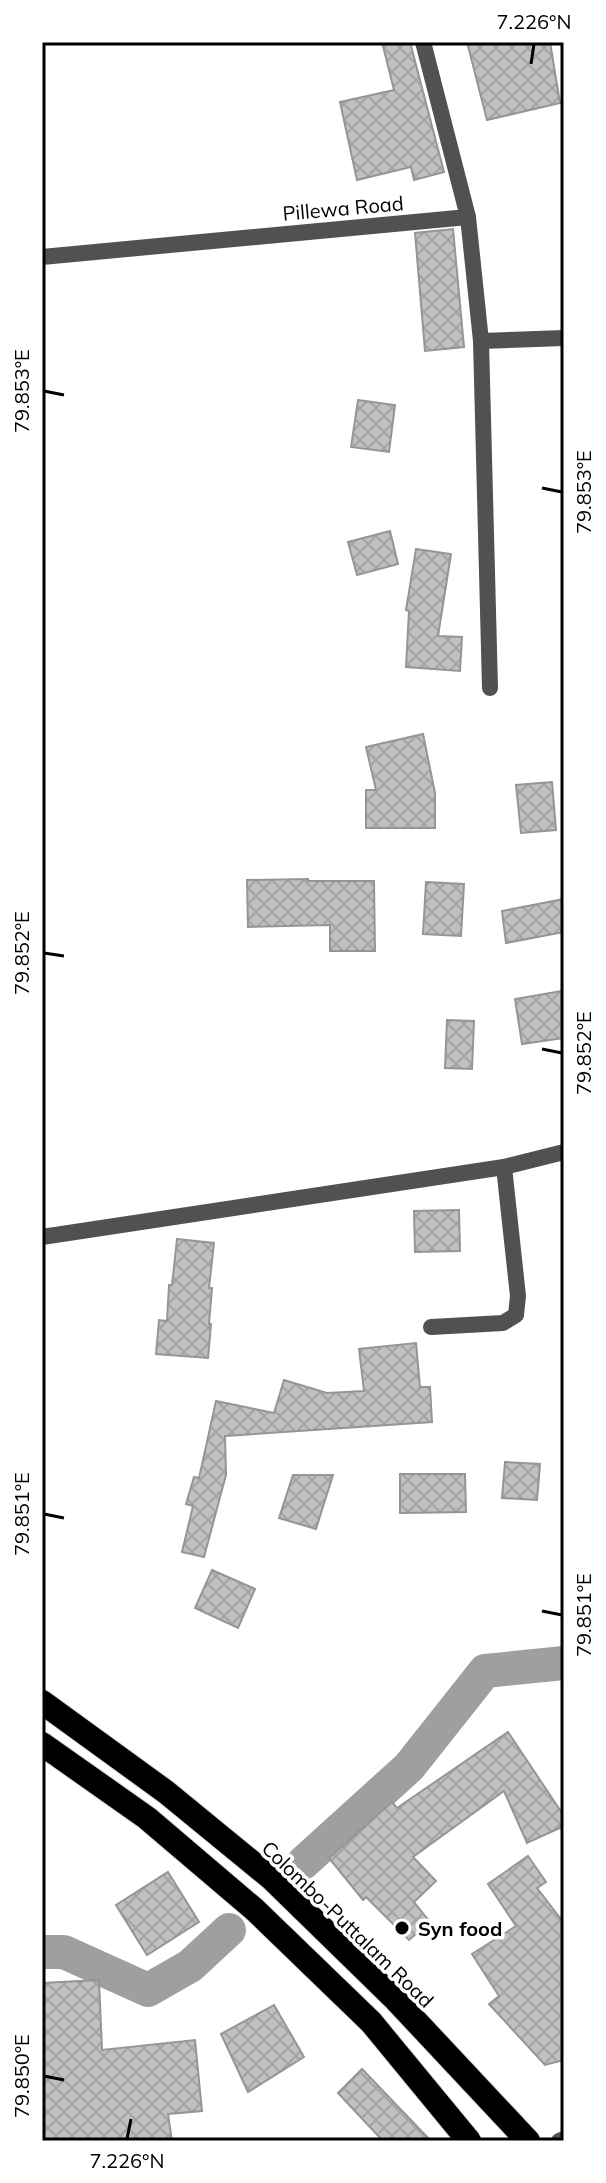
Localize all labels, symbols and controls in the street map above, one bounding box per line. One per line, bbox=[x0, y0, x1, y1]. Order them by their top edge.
text: 7.226°N bbox=[497, 9, 571, 34]
street label: Pillewa Road bbox=[281, 190, 405, 226]
text: 79.853°E bbox=[9, 349, 34, 433]
text: 79.853°E bbox=[571, 450, 596, 534]
text: 79.852°E bbox=[9, 911, 34, 995]
text: 79.852°E bbox=[571, 1011, 596, 1095]
text: 79.851°E bbox=[9, 1472, 34, 1556]
text: 79.851°E bbox=[571, 1573, 596, 1657]
street label: Colombo-Puttalam Road bbox=[257, 1835, 439, 2013]
place label: Syn food bbox=[418, 1916, 502, 1941]
marker: Syn food bbox=[393, 1919, 411, 1937]
text: 79.850°E bbox=[9, 2034, 34, 2118]
text: 7.226°N bbox=[90, 2148, 164, 2173]

